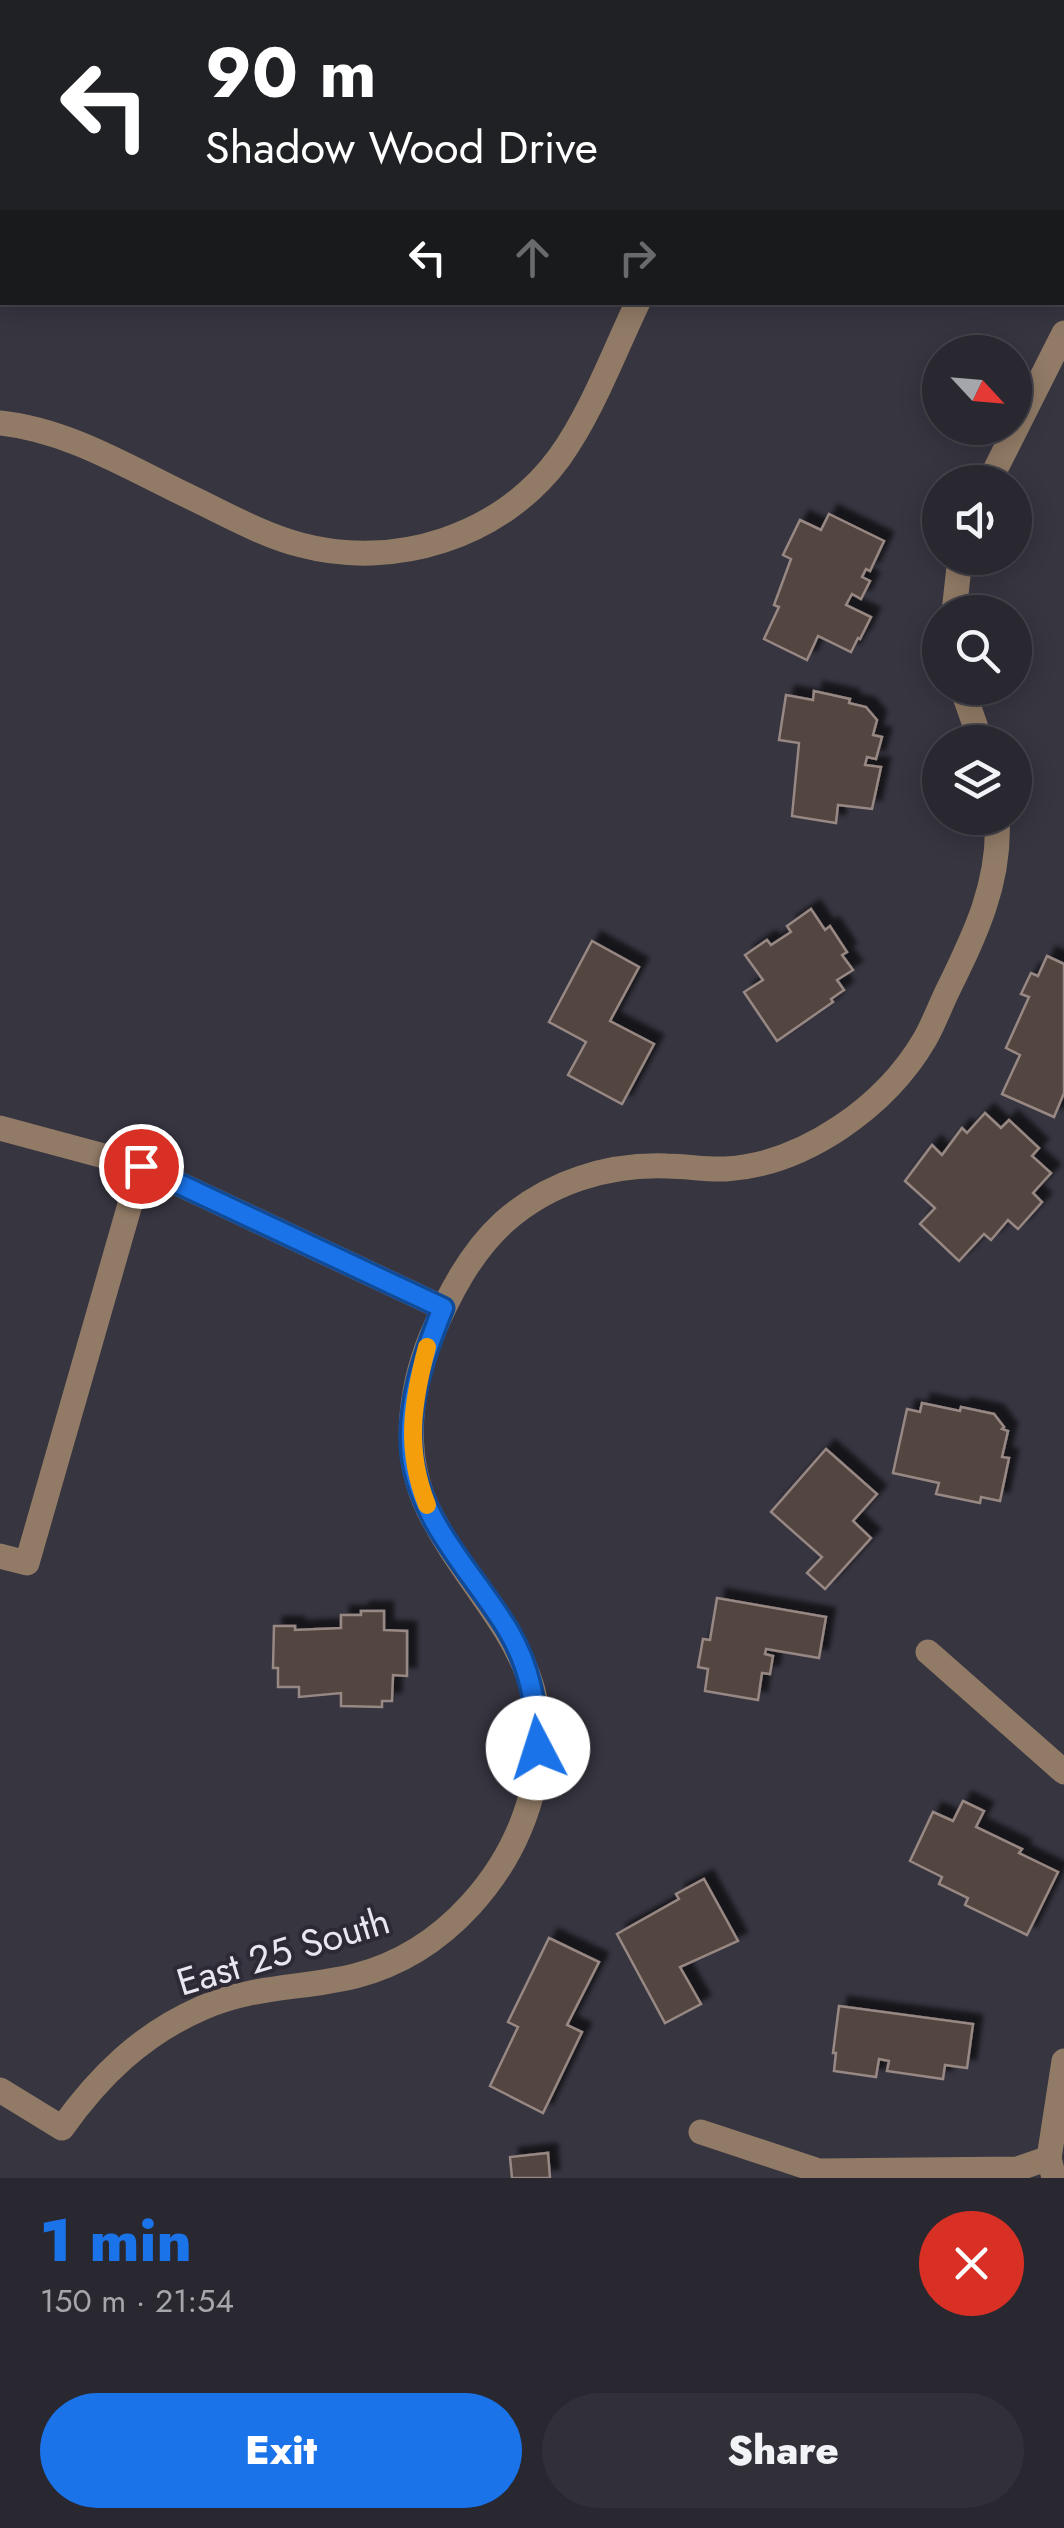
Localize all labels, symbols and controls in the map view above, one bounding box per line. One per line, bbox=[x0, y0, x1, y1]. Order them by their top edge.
text: 90 m bbox=[205, 22, 377, 123]
icon: left bbox=[40, 40, 170, 170]
text: Shadow Wood Drive bbox=[205, 115, 598, 180]
icon: left bbox=[400, 230, 455, 285]
icon: ahead bbox=[505, 230, 560, 285]
icon: right bbox=[610, 230, 665, 285]
north arrow bbox=[922, 335, 1032, 445]
map controls bbox=[922, 335, 1032, 835]
button: sound bbox=[922, 465, 1032, 575]
button: search bbox=[922, 595, 1032, 705]
button: layers bbox=[922, 725, 1032, 835]
pin bbox=[99, 1124, 184, 1209]
icon: arrive bbox=[114, 1139, 169, 1194]
position arrow bbox=[486, 1696, 590, 1800]
street label: East 25 South bbox=[170, 1893, 396, 2009]
text: 1 min bbox=[40, 2197, 192, 2284]
button: close bbox=[919, 2211, 1024, 2316]
text: 150 m · 21:54 bbox=[40, 2278, 234, 2324]
button: Exit bbox=[40, 2393, 522, 2508]
button: Share bbox=[542, 2393, 1024, 2508]

